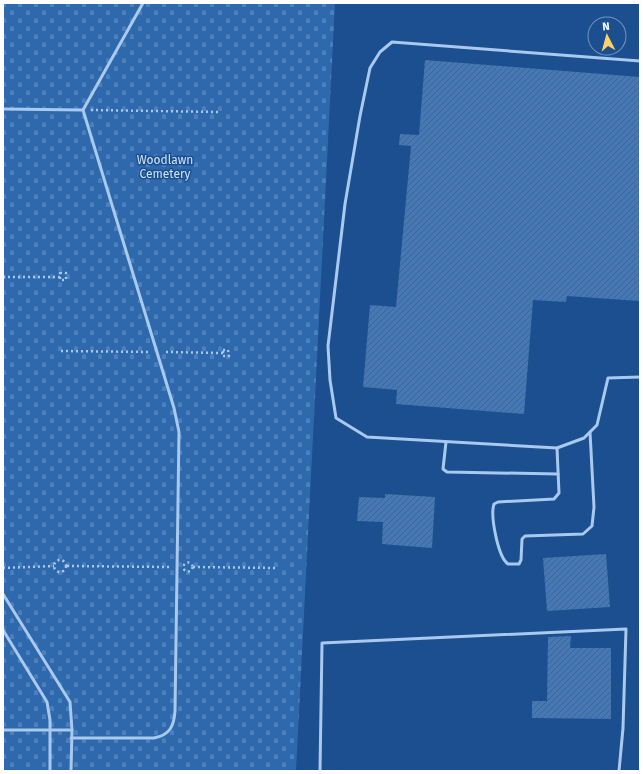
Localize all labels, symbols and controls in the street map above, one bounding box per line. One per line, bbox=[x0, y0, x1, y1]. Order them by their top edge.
north arrow bbox=[587, 16, 627, 56]
text: N bbox=[602, 20, 610, 33]
park label: Woodlawn Cemetery bbox=[137, 153, 193, 181]

